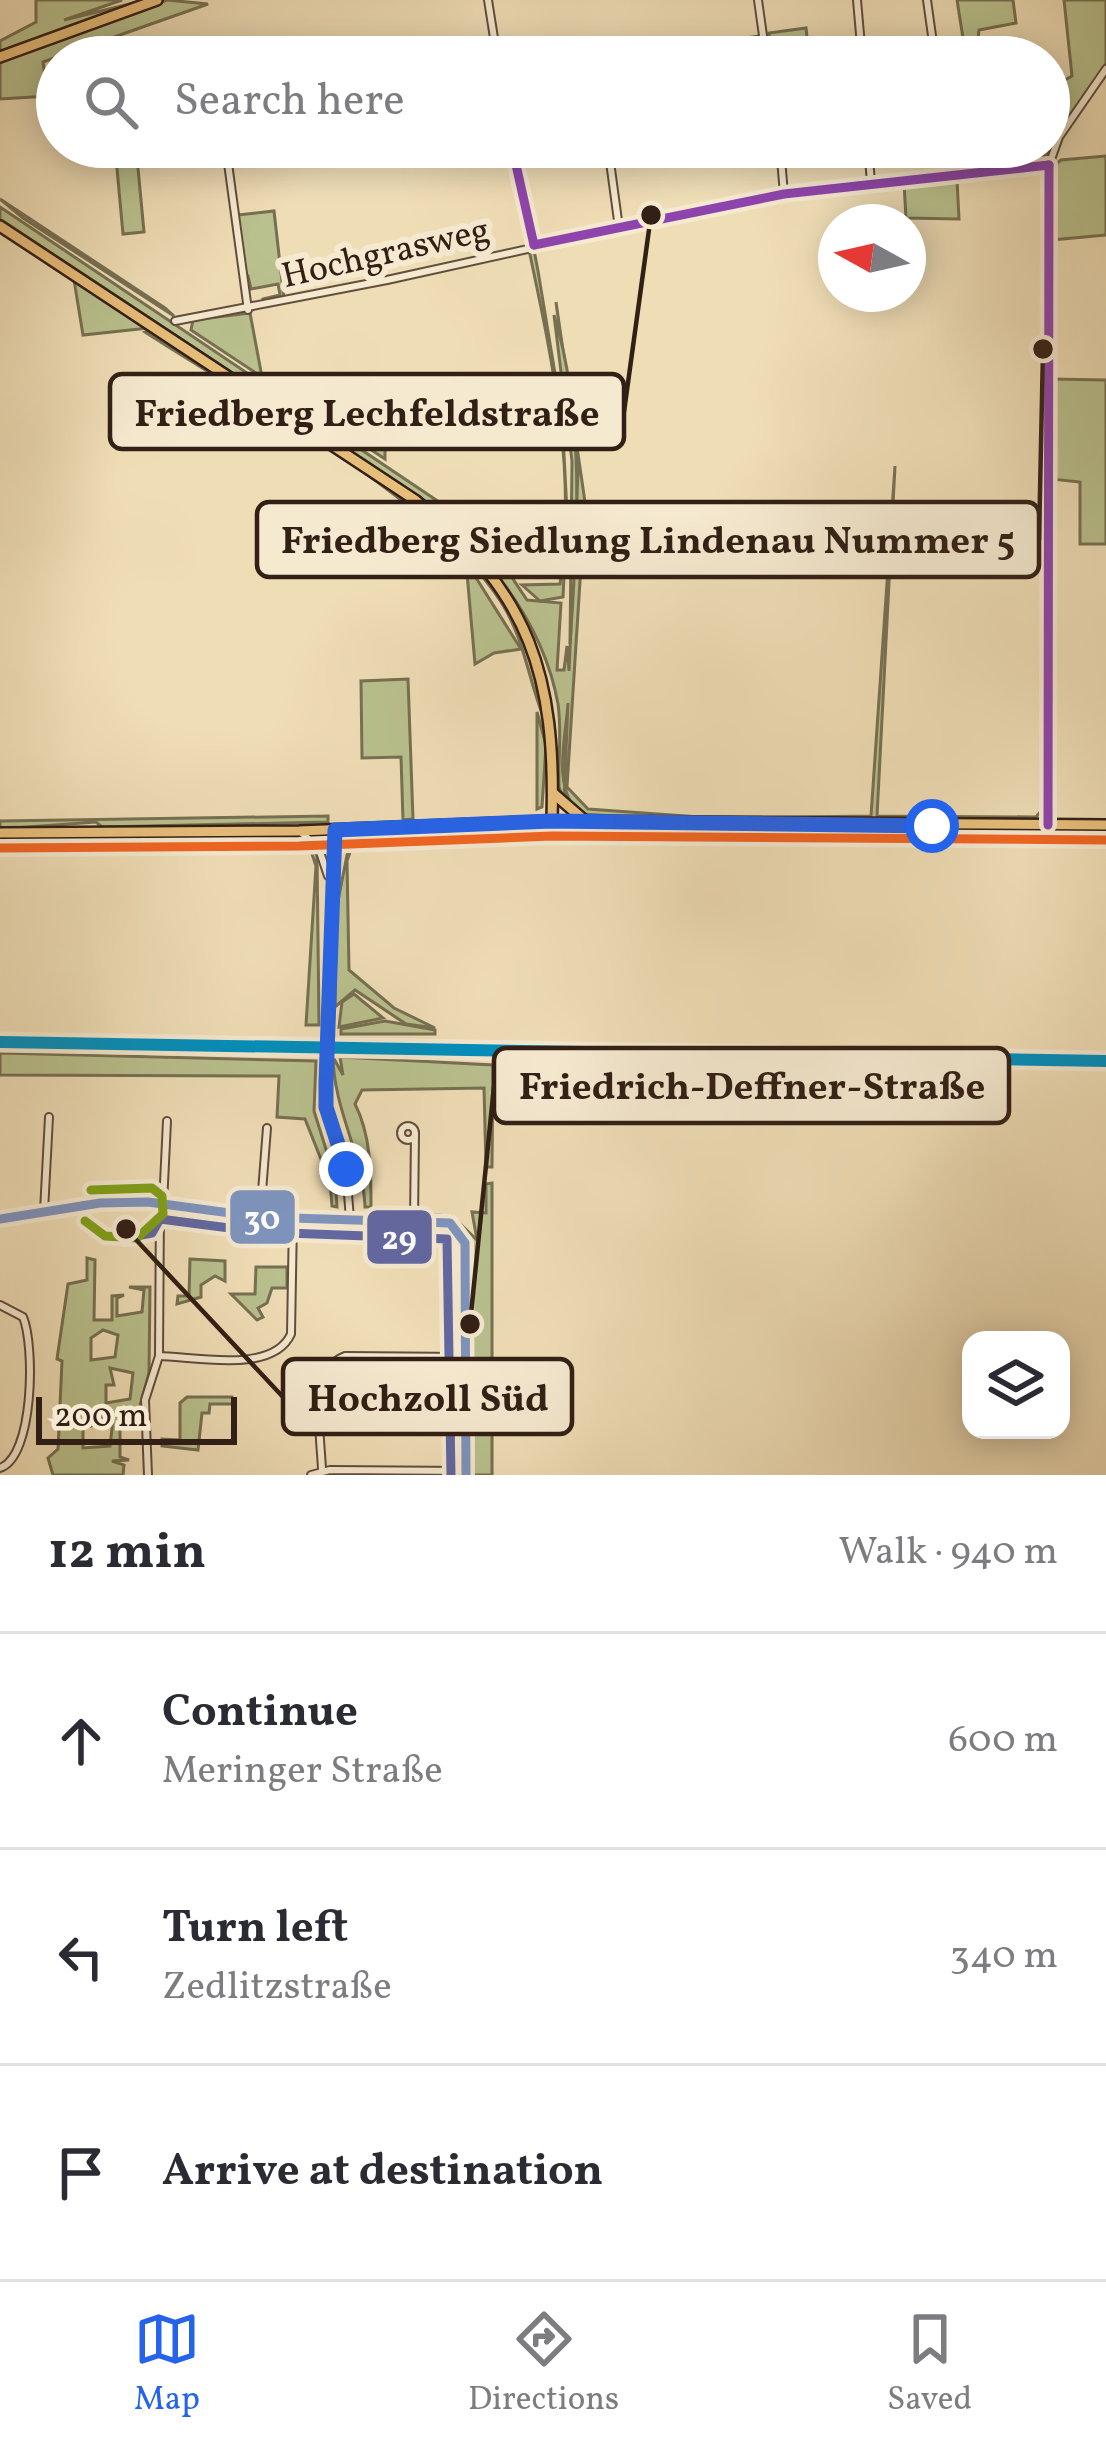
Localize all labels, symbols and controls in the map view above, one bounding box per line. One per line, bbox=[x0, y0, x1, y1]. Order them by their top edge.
search box bbox=[36, 36, 1070, 168]
icon: search bbox=[78, 69, 144, 135]
text: Search here bbox=[174, 71, 405, 134]
north arrow bbox=[818, 204, 926, 312]
street label: Hochgrasweg bbox=[277, 207, 495, 303]
callout: Friedberg Lechfeldstraße bbox=[110, 374, 624, 449]
text: Friedberg Lechfeldstraße bbox=[134, 389, 600, 443]
callout: Friedberg Siedlung Lindenau Nummer 5 bbox=[257, 502, 1039, 577]
text: Friedberg Siedlung Lindenau Nummer 5 bbox=[281, 516, 1015, 570]
route start bbox=[905, 799, 959, 853]
callout: Friedrich-Deffner-Straße bbox=[494, 1048, 1009, 1123]
text: Friedrich-Deffner-Straße bbox=[519, 1062, 985, 1116]
route end bbox=[319, 1142, 373, 1196]
line badge: 30 bbox=[228, 1188, 297, 1246]
text: 30 bbox=[244, 1198, 280, 1244]
line badge: 29 bbox=[365, 1208, 434, 1266]
text: 29 bbox=[381, 1218, 417, 1264]
map controls bbox=[962, 1331, 1070, 1439]
button: layers bbox=[962, 1331, 1070, 1439]
callout: Hochzoll Süd bbox=[283, 1359, 572, 1434]
text: Hochzoll Süd bbox=[307, 1374, 549, 1428]
scale bar bbox=[36, 1391, 237, 1444]
text: 200 m bbox=[54, 1395, 148, 1441]
text: 12 min bbox=[48, 1518, 206, 1589]
text: Walk · 940 m bbox=[839, 1526, 1058, 1580]
text: Continue bbox=[162, 1682, 358, 1745]
icon: ahead bbox=[48, 1708, 114, 1774]
text: 600 m bbox=[948, 1714, 1058, 1768]
text: Meringer Straße bbox=[162, 1745, 443, 1799]
text: Turn left bbox=[162, 1898, 348, 1961]
icon: left bbox=[48, 1924, 114, 1990]
text: 340 m bbox=[950, 1930, 1058, 1984]
text: Zedlitzstraße bbox=[162, 1961, 392, 2015]
icon: arrive bbox=[48, 2140, 114, 2206]
text: Arrive at destination bbox=[162, 2141, 603, 2204]
tab: Map bbox=[134, 2306, 200, 2424]
tab: Directions bbox=[468, 2306, 619, 2424]
tab: Saved bbox=[887, 2306, 972, 2424]

